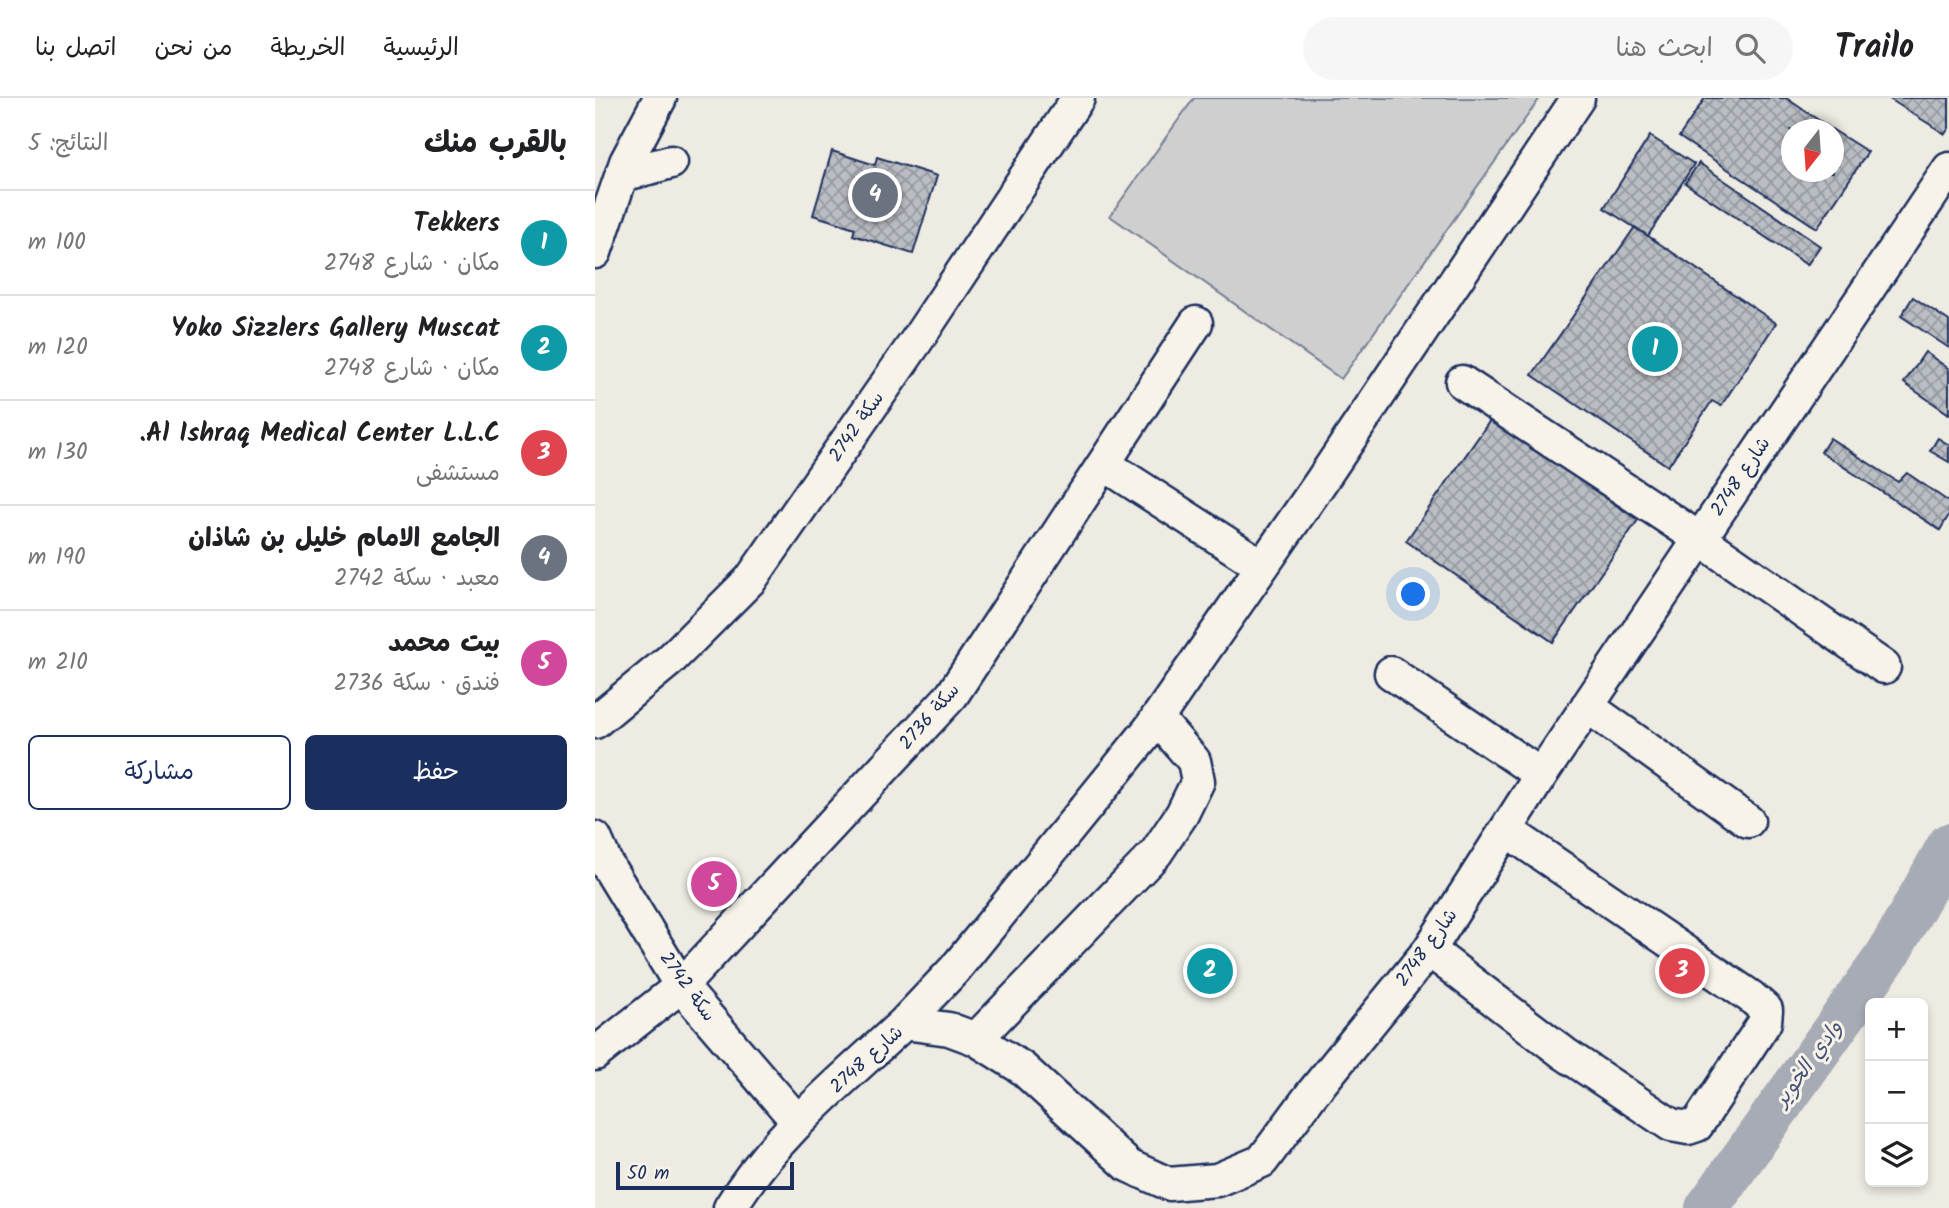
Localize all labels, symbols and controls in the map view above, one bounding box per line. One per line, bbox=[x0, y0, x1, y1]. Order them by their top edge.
search box bbox=[1303, 17, 1793, 80]
text: Trailo bbox=[1835, 22, 1914, 75]
text: ابحث هنا bbox=[1616, 28, 1713, 70]
text: اتصل بنا bbox=[35, 29, 116, 68]
text: من نحن bbox=[154, 29, 233, 68]
text: الخريطة bbox=[271, 29, 345, 68]
text: الرئيسية bbox=[383, 29, 459, 68]
icon: search bbox=[1731, 29, 1769, 67]
north arrow bbox=[1781, 119, 1844, 182]
text: بالقرب منك bbox=[424, 120, 567, 168]
text: النتائج: 5 bbox=[28, 126, 108, 162]
pin: 4 bbox=[852, 169, 898, 221]
text: Tekkers bbox=[413, 203, 500, 245]
text: 100 m bbox=[28, 225, 86, 261]
text: 1 bbox=[541, 225, 547, 261]
text: مكان · شارع 2748 bbox=[324, 246, 500, 282]
text: Yoko Sizzlers Gallery Muscat bbox=[171, 308, 500, 350]
pin: 1 bbox=[1632, 323, 1678, 375]
text: 120 m bbox=[28, 330, 88, 366]
text: 2 bbox=[537, 330, 551, 366]
text: مكان · شارع 2748 bbox=[324, 351, 500, 387]
street label: سكة 2742 bbox=[822, 385, 892, 469]
text: Al Ishraq Medical Center L.L.C. bbox=[140, 413, 500, 455]
street label: شارع 2748 bbox=[1703, 431, 1779, 523]
text: 130 m bbox=[28, 435, 87, 471]
text: 3 bbox=[538, 435, 550, 471]
text: مستشفى bbox=[416, 456, 500, 492]
text: الجامع الامام خليل بن شاذان bbox=[188, 518, 500, 560]
text: 190 m bbox=[28, 540, 86, 576]
text: 4 bbox=[538, 540, 550, 576]
text: معبد · سكة 2742 bbox=[334, 561, 500, 597]
your location bbox=[1396, 577, 1430, 611]
text: بيت محمد bbox=[388, 623, 500, 665]
text: 210 m bbox=[28, 645, 88, 681]
text: 5 bbox=[538, 645, 550, 681]
text: فندق · سكة 2736 bbox=[334, 666, 500, 702]
street label: سكة 2736 bbox=[892, 677, 968, 757]
button: مشاركة bbox=[28, 735, 291, 810]
button: حفظ bbox=[305, 735, 567, 810]
pin: 5 bbox=[691, 858, 737, 910]
street label: شارع 2748 bbox=[1388, 903, 1466, 993]
pin: 2 bbox=[1187, 945, 1233, 997]
pin: 3 bbox=[1659, 945, 1705, 997]
street label: سكة 2742 bbox=[651, 946, 723, 1028]
map controls bbox=[1865, 998, 1928, 1187]
button: + bbox=[1865, 998, 1928, 1061]
water label: وادي الخوير bbox=[1765, 1014, 1852, 1116]
street label: شارع 2748 bbox=[823, 1019, 911, 1101]
button: − bbox=[1865, 1061, 1928, 1124]
button: layers bbox=[1865, 1124, 1928, 1187]
scale bar bbox=[616, 1159, 795, 1191]
text: 50 m bbox=[627, 1159, 669, 1189]

